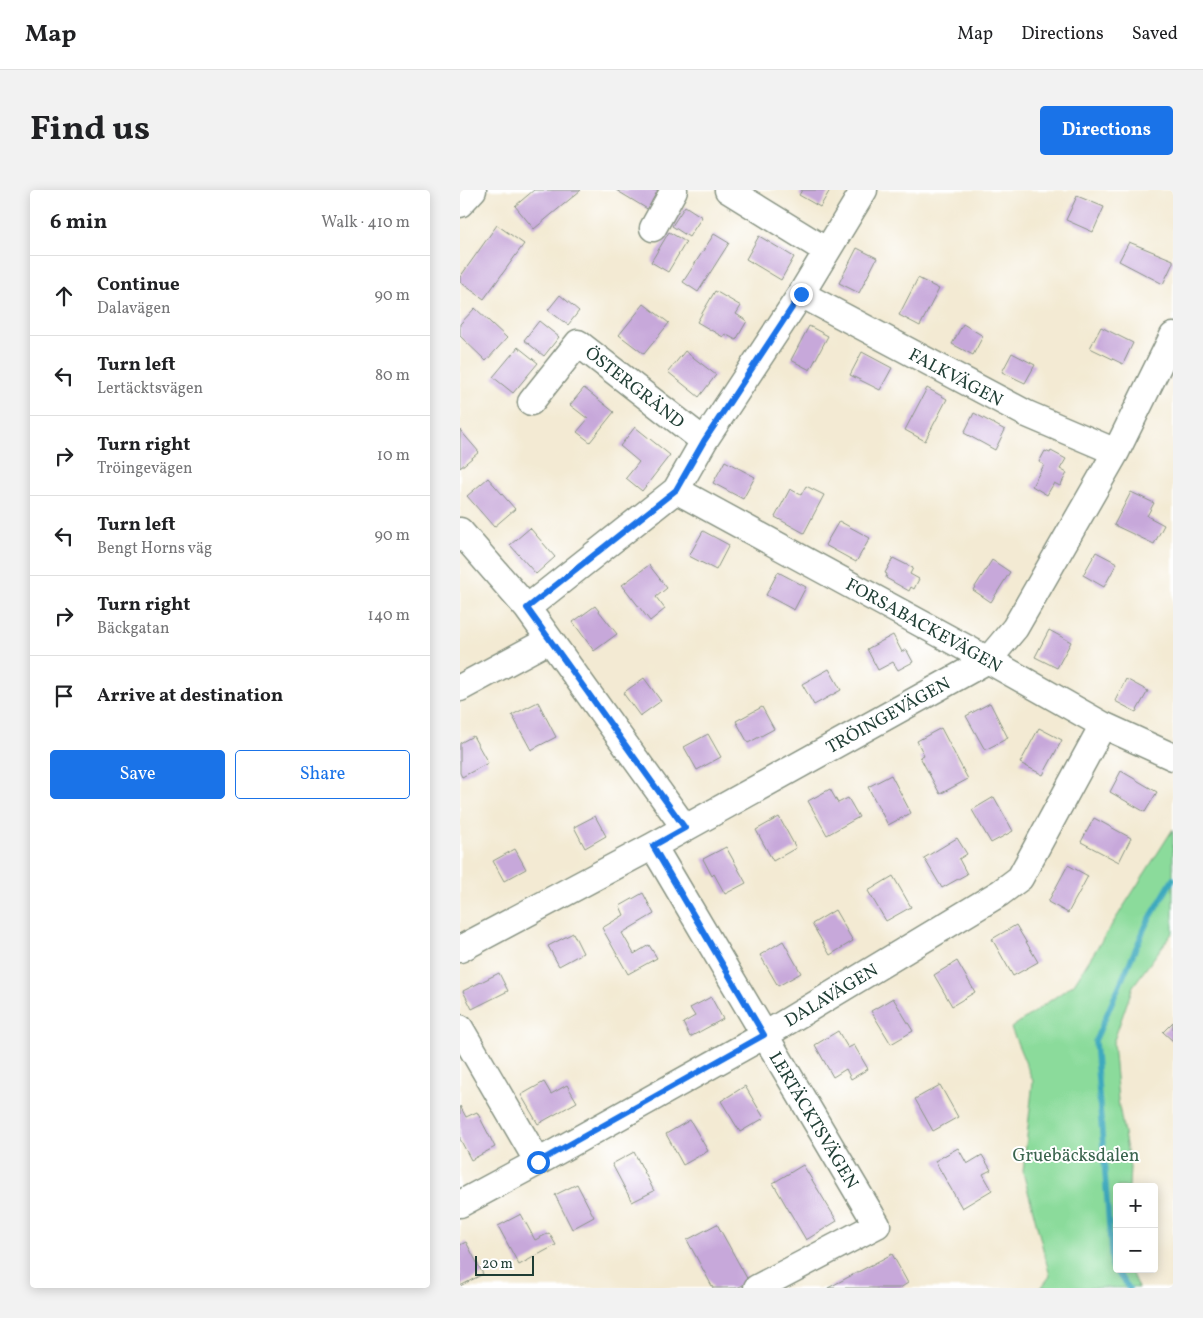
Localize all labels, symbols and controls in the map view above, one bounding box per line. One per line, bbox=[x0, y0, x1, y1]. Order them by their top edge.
text: Map bbox=[25, 18, 76, 52]
text: Map bbox=[957, 22, 993, 47]
text: Directions bbox=[1021, 22, 1104, 47]
text: Saved bbox=[1132, 22, 1178, 47]
text: Find us bbox=[30, 106, 150, 154]
button: Directions bbox=[1040, 106, 1173, 155]
text: 6 min bbox=[50, 208, 107, 237]
text: Walk · 410 m bbox=[321, 212, 410, 234]
text: Continue bbox=[97, 272, 180, 298]
icon: ahead bbox=[50, 282, 78, 310]
route end bbox=[790, 283, 813, 306]
text: 90 m bbox=[374, 285, 410, 307]
text: Dalavägen bbox=[97, 298, 171, 320]
street label: ÖSTERGRÄND bbox=[579, 341, 689, 435]
street label: FALKVÄGEN bbox=[904, 343, 1007, 414]
text: Turn left bbox=[97, 352, 176, 378]
icon: left bbox=[50, 362, 78, 390]
text: 80 m bbox=[375, 365, 410, 387]
text: Lertäcktsvägen bbox=[97, 378, 203, 400]
text: Turn right bbox=[97, 432, 190, 458]
icon: right bbox=[50, 442, 78, 470]
text: 10 m bbox=[377, 445, 410, 467]
text: Tröingevägen bbox=[97, 458, 193, 480]
text: Turn left bbox=[97, 512, 176, 538]
icon: left bbox=[50, 522, 78, 550]
text: 90 m bbox=[374, 525, 410, 547]
text: Bengt Horns väg bbox=[97, 538, 212, 560]
street label: FORSABACKEVÄGEN bbox=[841, 573, 1006, 680]
text: Turn right bbox=[97, 592, 190, 618]
icon: right bbox=[50, 602, 78, 630]
text: 140 m bbox=[368, 605, 410, 627]
text: Bäckgatan bbox=[97, 618, 169, 640]
street label: TRÖINGEVÄGEN bbox=[822, 672, 955, 761]
icon: arrive bbox=[50, 682, 78, 710]
text: Arrive at destination bbox=[97, 683, 283, 709]
button: Save bbox=[50, 750, 225, 799]
button: Share bbox=[235, 750, 410, 799]
street label: DALAVÄGEN bbox=[780, 959, 883, 1034]
street label: LERTÄCKTSVÄGEN bbox=[762, 1047, 864, 1194]
park label: Gruebäcksdalen bbox=[1012, 1144, 1140, 1169]
route start bbox=[527, 1151, 550, 1174]
map controls bbox=[1113, 1183, 1158, 1273]
button: + bbox=[1113, 1183, 1158, 1228]
button: − bbox=[1113, 1228, 1158, 1273]
scale bar bbox=[475, 1253, 534, 1276]
text: 20 m bbox=[482, 1255, 513, 1274]

